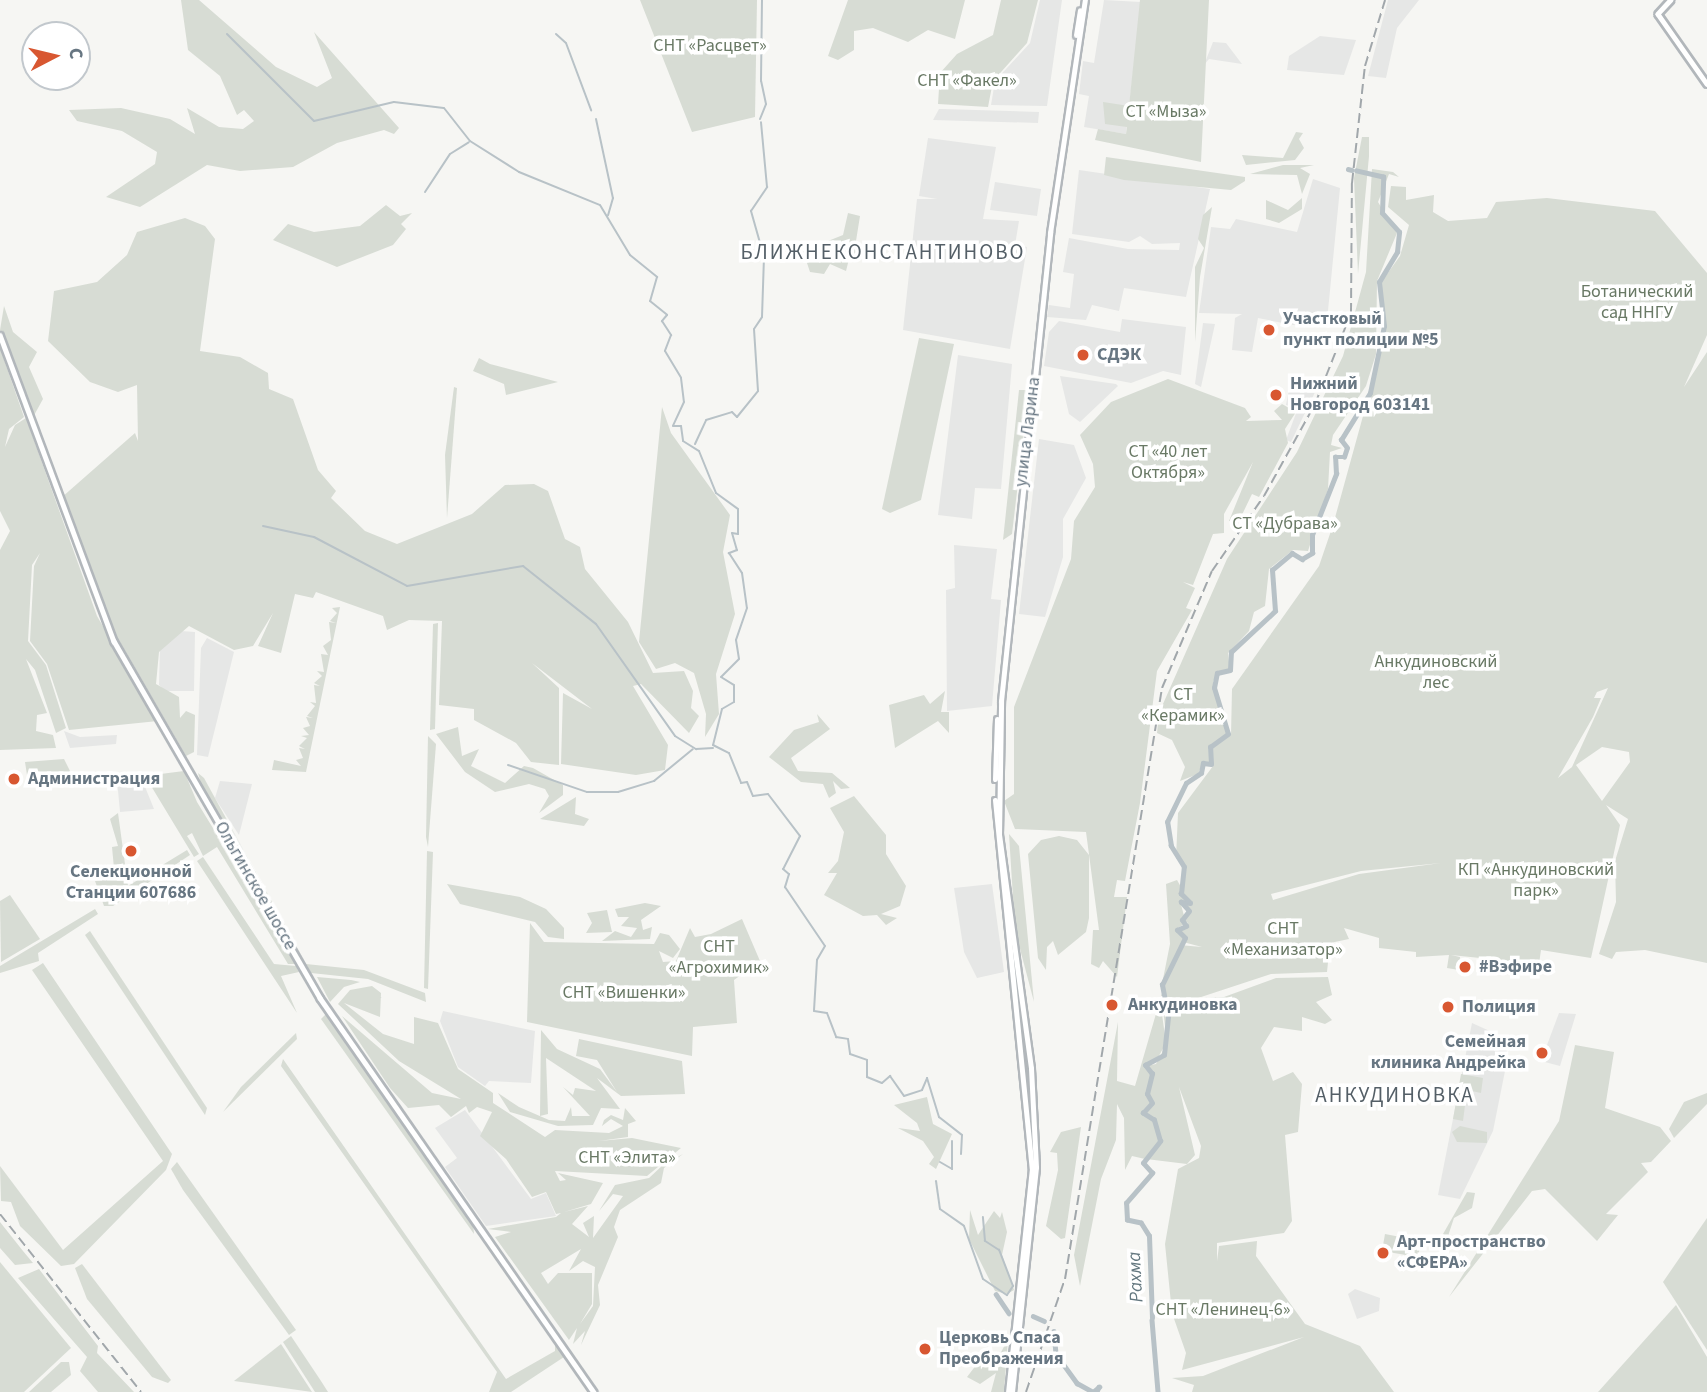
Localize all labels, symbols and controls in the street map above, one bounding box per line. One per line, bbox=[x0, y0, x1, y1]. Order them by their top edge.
north arrow bbox=[21, 21, 91, 91]
park label: СНТ «Расцвет» bbox=[653, 35, 767, 57]
text: С bbox=[61, 46, 89, 61]
park label: СНТ «Факел» bbox=[917, 70, 1017, 92]
park label: СТ «Мыза» bbox=[1125, 101, 1207, 123]
district label: БЛИЖНЕКОНСТАНТИНОВО bbox=[743, 239, 1023, 265]
park label: Ботанический сад ННГУ bbox=[1581, 282, 1693, 324]
place label: Участковый пункт полиции №5 bbox=[1283, 309, 1438, 352]
marker: Участковый пункт полиции №5 bbox=[1261, 322, 1277, 338]
place label: СДЭК bbox=[1097, 344, 1141, 366]
marker: СДЭК bbox=[1075, 347, 1091, 363]
place label: Нижний Новгород 603141 bbox=[1290, 374, 1430, 416]
street label: улица Ларина bbox=[1011, 376, 1045, 488]
marker: Нижний Новгород 603141 bbox=[1268, 387, 1284, 403]
park label: СТ «40 лет Октября» bbox=[1128, 442, 1208, 484]
park label: СТ «Дубрава» bbox=[1232, 513, 1338, 535]
park label: Анкудиновский лес bbox=[1374, 652, 1498, 694]
park label: СТ «Керамик» bbox=[1141, 685, 1225, 728]
place label: Администрация bbox=[28, 768, 160, 790]
marker: Администрация bbox=[6, 771, 22, 787]
street label: Ольгинское шоссе bbox=[209, 818, 301, 954]
marker: Селекционной Станции 607686 bbox=[123, 843, 139, 859]
park label: КП «Анкудиновский парк» bbox=[1458, 860, 1614, 903]
place label: Селекционной Станции 607686 bbox=[66, 862, 196, 904]
park label: СНТ «Механизатор» bbox=[1223, 919, 1343, 962]
park label: СНТ «Агрохимик» bbox=[669, 937, 769, 979]
place label: #Вэфире bbox=[1479, 956, 1552, 978]
marker: #Вэфире bbox=[1457, 959, 1473, 975]
park label: СНТ «Вишенки» bbox=[562, 982, 686, 1004]
place label: Анкудиновка bbox=[1128, 994, 1238, 1016]
marker: Анкудиновка bbox=[1102, 995, 1122, 1015]
place label: Полиция bbox=[1462, 996, 1536, 1018]
marker: Полиция bbox=[1440, 999, 1456, 1015]
place label: Семейная клиника Андрейка bbox=[1371, 1032, 1526, 1074]
marker: Семейная клиника Андрейка bbox=[1532, 1043, 1552, 1063]
district label: АНКУДИНОВКА bbox=[1317, 1082, 1473, 1108]
park label: СНТ «Элита» bbox=[578, 1147, 676, 1169]
place label: Арт-пространство «СФЕРА» bbox=[1397, 1232, 1546, 1274]
marker: Арт-пространство «СФЕРА» bbox=[1375, 1245, 1391, 1261]
water label: Рахма bbox=[1123, 1251, 1149, 1303]
park label: СНТ «Ленинец-6» bbox=[1156, 1299, 1290, 1321]
place label: Церковь Спаса Преображения bbox=[939, 1328, 1064, 1370]
marker: Церковь Спаса Преображения bbox=[917, 1341, 933, 1357]

